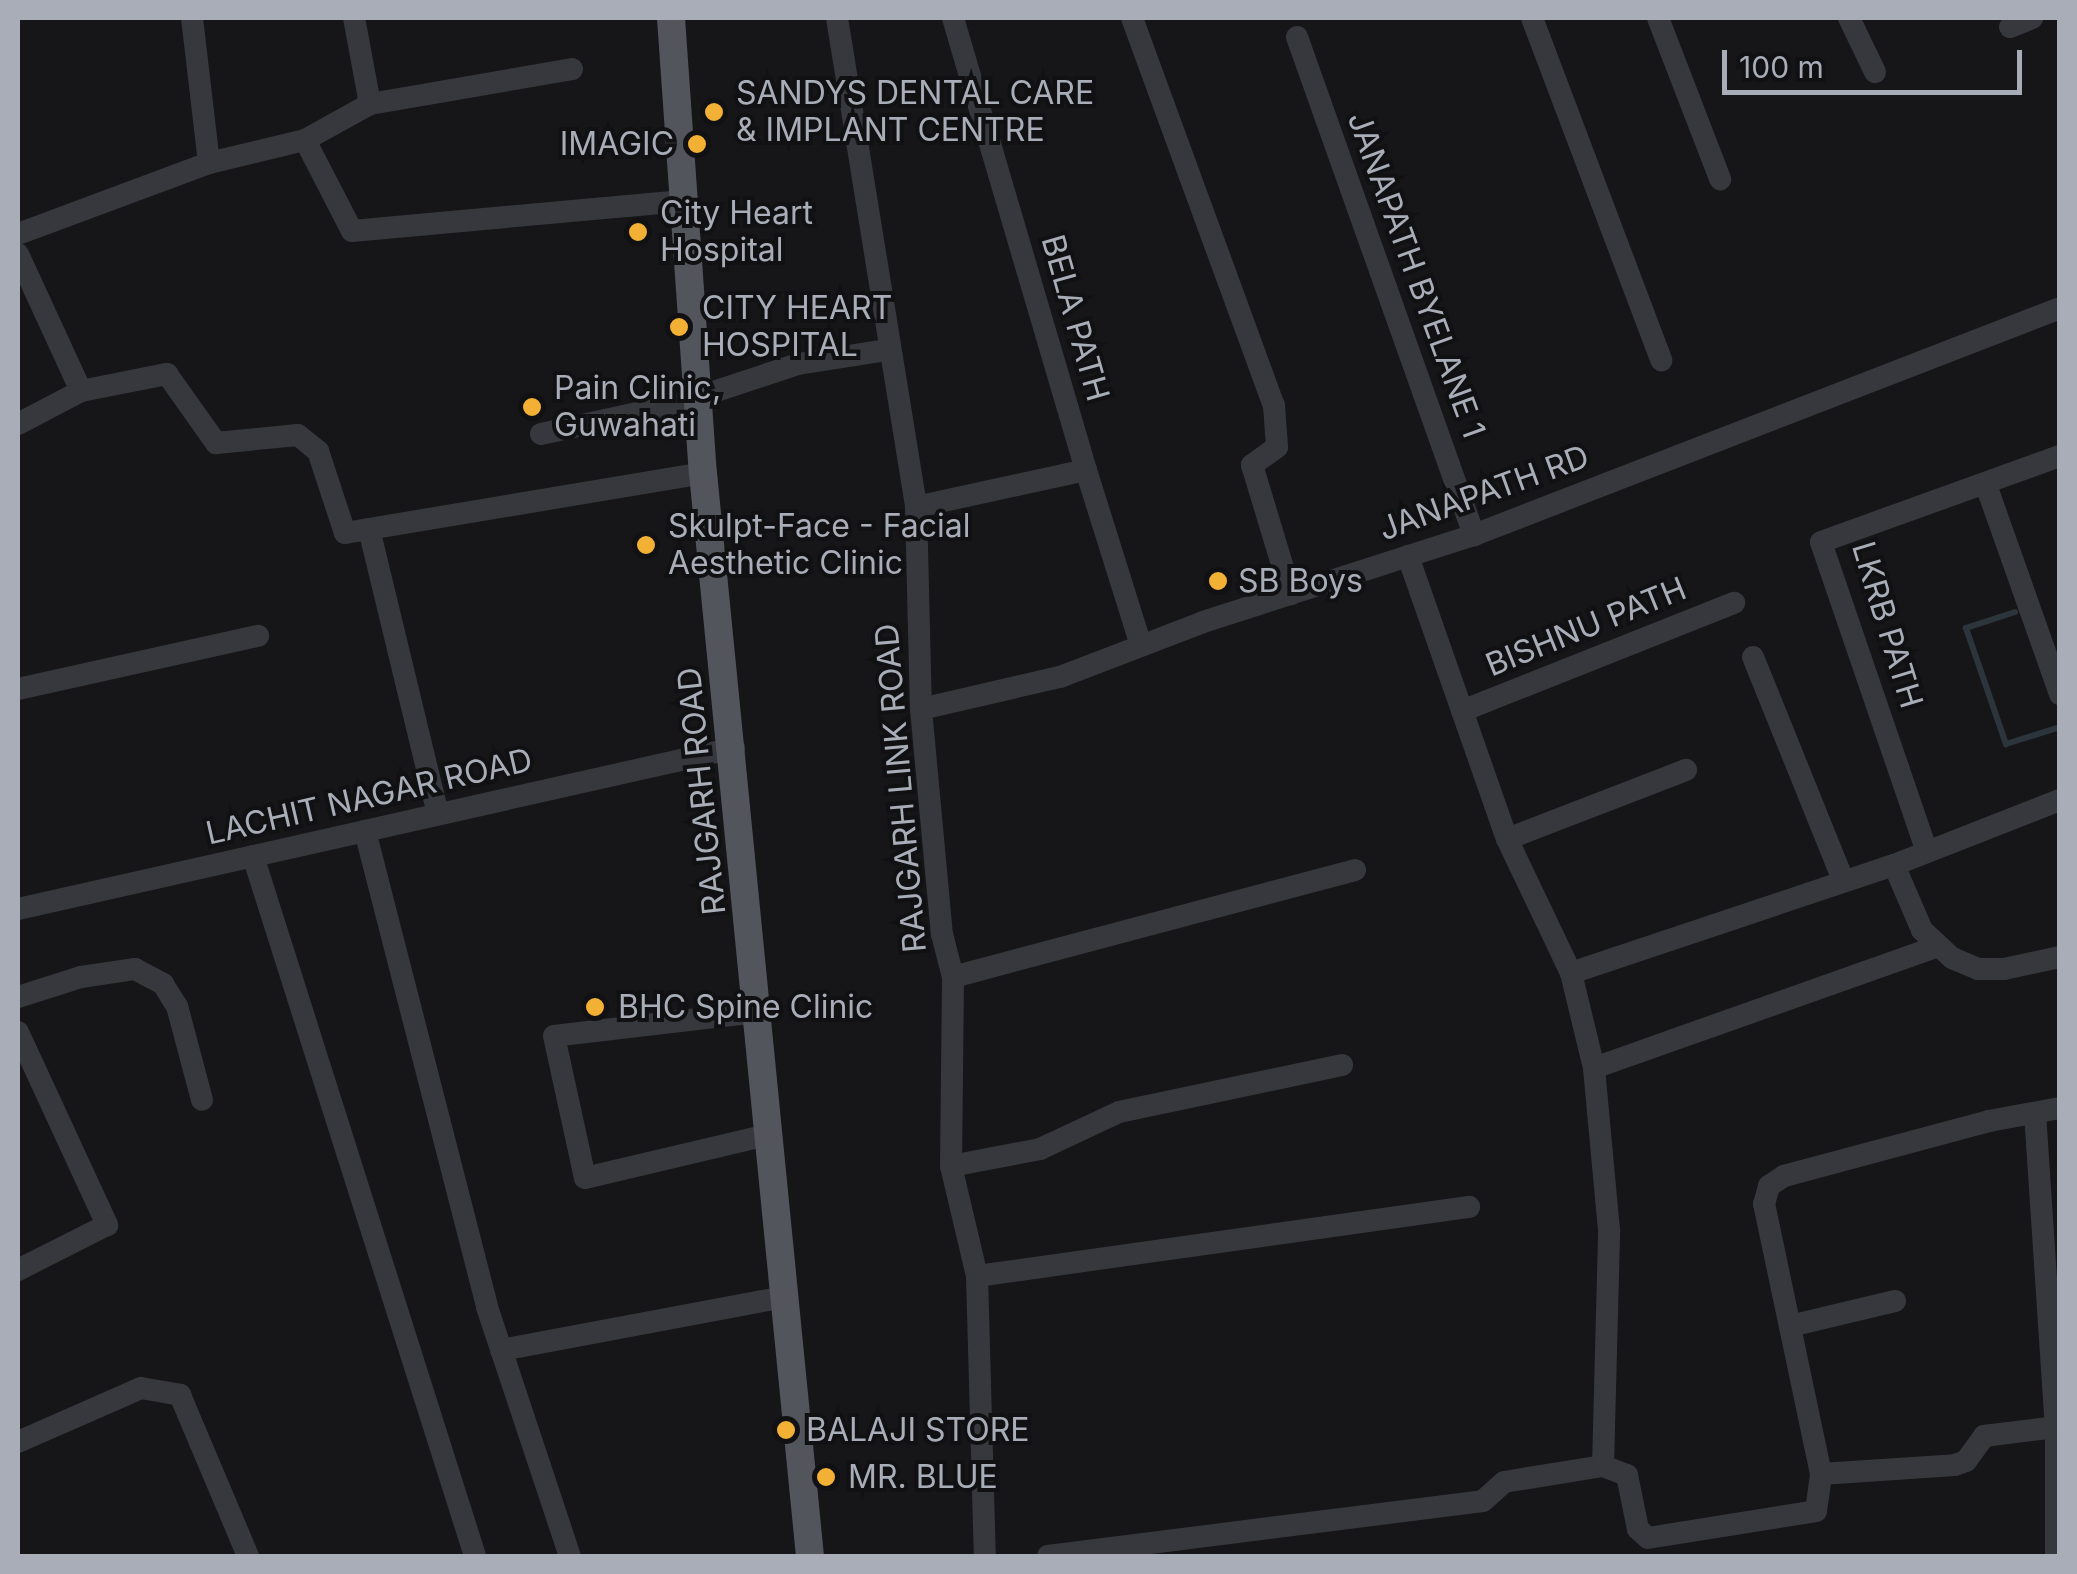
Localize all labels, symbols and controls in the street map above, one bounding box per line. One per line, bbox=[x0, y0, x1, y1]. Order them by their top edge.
scale bar bbox=[1727, 30, 2027, 92]
text: 100 m bbox=[1739, 49, 1824, 85]
place label: SANDYS DENTAL CARE & IMPLANT CENTRE bbox=[736, 75, 1094, 150]
marker: SANDYS DENTAL CARE & IMPLANT CENTRE bbox=[701, 99, 727, 125]
street label: JANAPATH BYELANE 1 bbox=[1339, 107, 1493, 443]
place label: IMAGIC bbox=[560, 125, 674, 163]
marker: IMAGIC bbox=[684, 131, 710, 157]
place label: City Heart Hospital bbox=[660, 195, 813, 270]
marker: City Heart Hospital bbox=[625, 219, 651, 245]
street label: BELA PATH bbox=[1033, 230, 1117, 406]
place label: CITY HEART HOSPITAL bbox=[702, 290, 892, 365]
marker: CITY HEART HOSPITAL bbox=[666, 314, 692, 340]
place label: Pain Clinic, Guwahati bbox=[554, 370, 721, 445]
marker: Pain Clinic, Guwahati bbox=[519, 394, 545, 420]
street label: JANAPATH RD bbox=[1374, 437, 1594, 549]
place label: Skulpt-Face - Facial Aesthetic Clinic bbox=[668, 508, 970, 583]
marker: Skulpt-Face - Facial Aesthetic Clinic bbox=[633, 532, 659, 558]
street label: LKRB PATH bbox=[1843, 537, 1931, 713]
place label: SB Boys bbox=[1238, 562, 1363, 600]
street label: BISHNU PATH bbox=[1480, 569, 1692, 685]
marker: SB Boys bbox=[1207, 570, 1229, 592]
street label: RAJGARH LINK ROAD bbox=[867, 622, 935, 954]
street label: RAJGARH ROAD bbox=[670, 665, 734, 917]
street label: LACHIT NAGAR ROAD bbox=[202, 741, 536, 853]
place label: BHC Spine Clinic bbox=[618, 988, 873, 1026]
marker: BHC Spine Clinic bbox=[582, 994, 608, 1020]
place label: BALAJI STORE bbox=[806, 1411, 1030, 1449]
marker: BALAJI STORE bbox=[775, 1419, 797, 1441]
place label: MR. BLUE bbox=[848, 1458, 998, 1496]
marker: MR. BLUE bbox=[813, 1464, 839, 1490]

